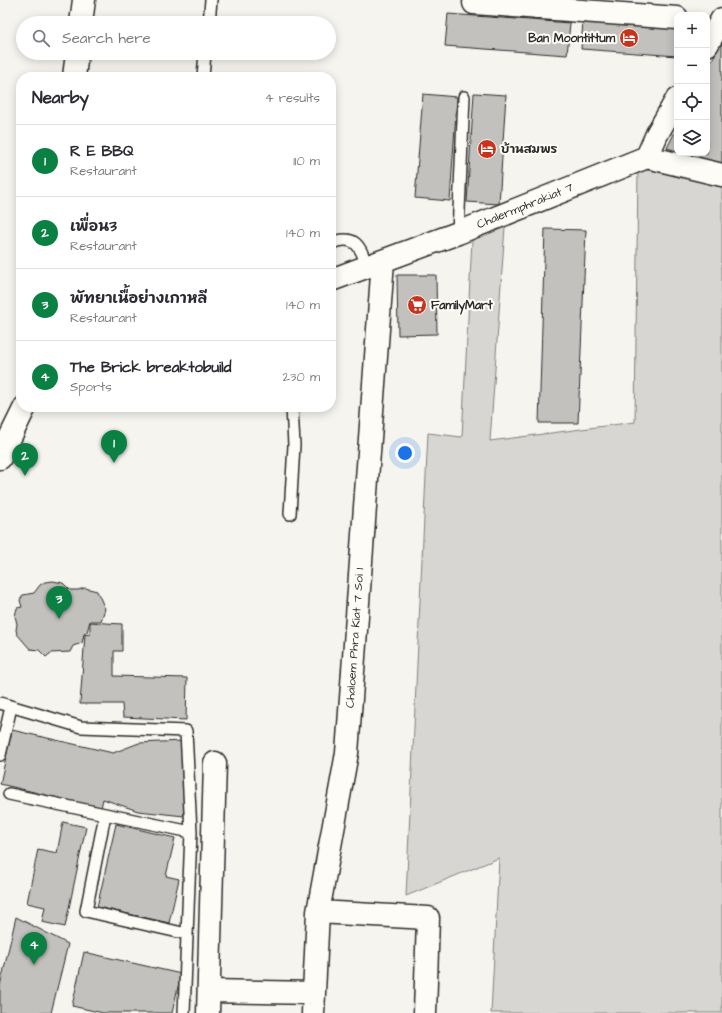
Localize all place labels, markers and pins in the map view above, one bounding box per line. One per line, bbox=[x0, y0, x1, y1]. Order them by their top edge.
hotel icon: Ban Moontittum bbox=[618, 27, 640, 49]
place label: Ban Moontittum bbox=[528, 30, 616, 47]
hotel icon: บ้านสมพร bbox=[476, 138, 498, 160]
place label: บ้านสมพร bbox=[501, 141, 558, 158]
supermarket icon: FamilyMart bbox=[406, 294, 428, 316]
place label: FamilyMart bbox=[431, 297, 493, 315]
pin: 1 bbox=[101, 430, 127, 463]
pin: 2 bbox=[12, 443, 38, 476]
pin: 3 bbox=[46, 586, 72, 619]
pin: 4 bbox=[21, 932, 47, 965]

